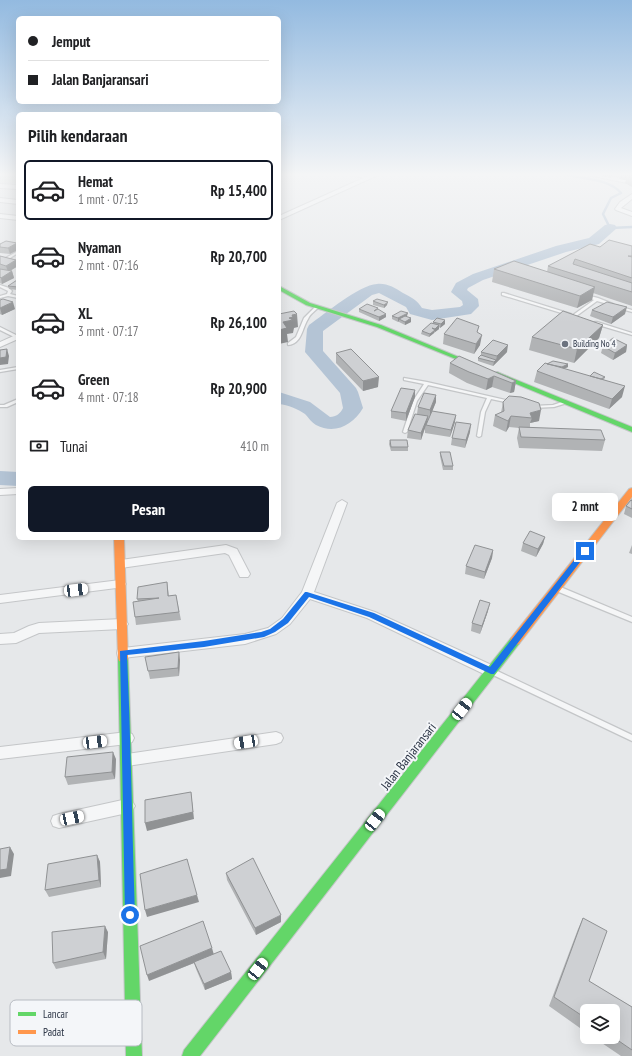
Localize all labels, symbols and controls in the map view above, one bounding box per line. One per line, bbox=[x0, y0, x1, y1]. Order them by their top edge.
text: Jemput bbox=[52, 32, 90, 51]
text: Jalan Banjaransari bbox=[52, 70, 149, 89]
text: Pilih kendaraan bbox=[28, 124, 128, 147]
icon: car bbox=[30, 172, 66, 208]
text: Hemat bbox=[78, 172, 113, 191]
text: Rp 15,400 bbox=[211, 181, 267, 200]
text: 1 mnt · 07:15 bbox=[78, 191, 139, 208]
icon: car bbox=[30, 238, 66, 274]
text: Nyaman bbox=[78, 238, 121, 257]
text: Rp 20,700 bbox=[211, 247, 267, 266]
text: 2 mnt · 07:16 bbox=[78, 257, 139, 274]
icon: car bbox=[30, 304, 66, 340]
text: XL bbox=[78, 304, 92, 323]
text: Rp 26,100 bbox=[211, 313, 267, 332]
text: 3 mnt · 07:17 bbox=[78, 323, 139, 340]
place label: Building No 4 bbox=[573, 338, 615, 349]
marker: Building No 4 bbox=[560, 339, 570, 349]
icon: car bbox=[30, 370, 66, 406]
text: Green bbox=[78, 370, 110, 389]
text: Rp 20,900 bbox=[211, 379, 267, 398]
text: 4 mnt · 07:18 bbox=[78, 389, 139, 406]
icon: cash bbox=[28, 435, 50, 457]
text: Tunai bbox=[60, 437, 88, 456]
text: 410 m bbox=[240, 438, 269, 455]
button: Pesan bbox=[28, 486, 269, 532]
callout: 2 mnt bbox=[552, 493, 618, 521]
text: 2 mnt bbox=[571, 498, 599, 515]
route end bbox=[576, 542, 594, 560]
car bbox=[63, 583, 89, 597]
car bbox=[450, 696, 474, 722]
street label: Jalan Banjaransari bbox=[376, 719, 440, 794]
car bbox=[233, 734, 259, 750]
car bbox=[82, 735, 108, 749]
car bbox=[363, 807, 387, 833]
car bbox=[59, 810, 85, 826]
route start bbox=[121, 906, 139, 924]
car bbox=[246, 956, 270, 982]
legend bbox=[10, 1000, 142, 1046]
map controls bbox=[580, 1004, 620, 1044]
button: layers bbox=[580, 1004, 620, 1044]
text: Lancar bbox=[43, 1007, 68, 1021]
text: Padat bbox=[43, 1025, 64, 1039]

